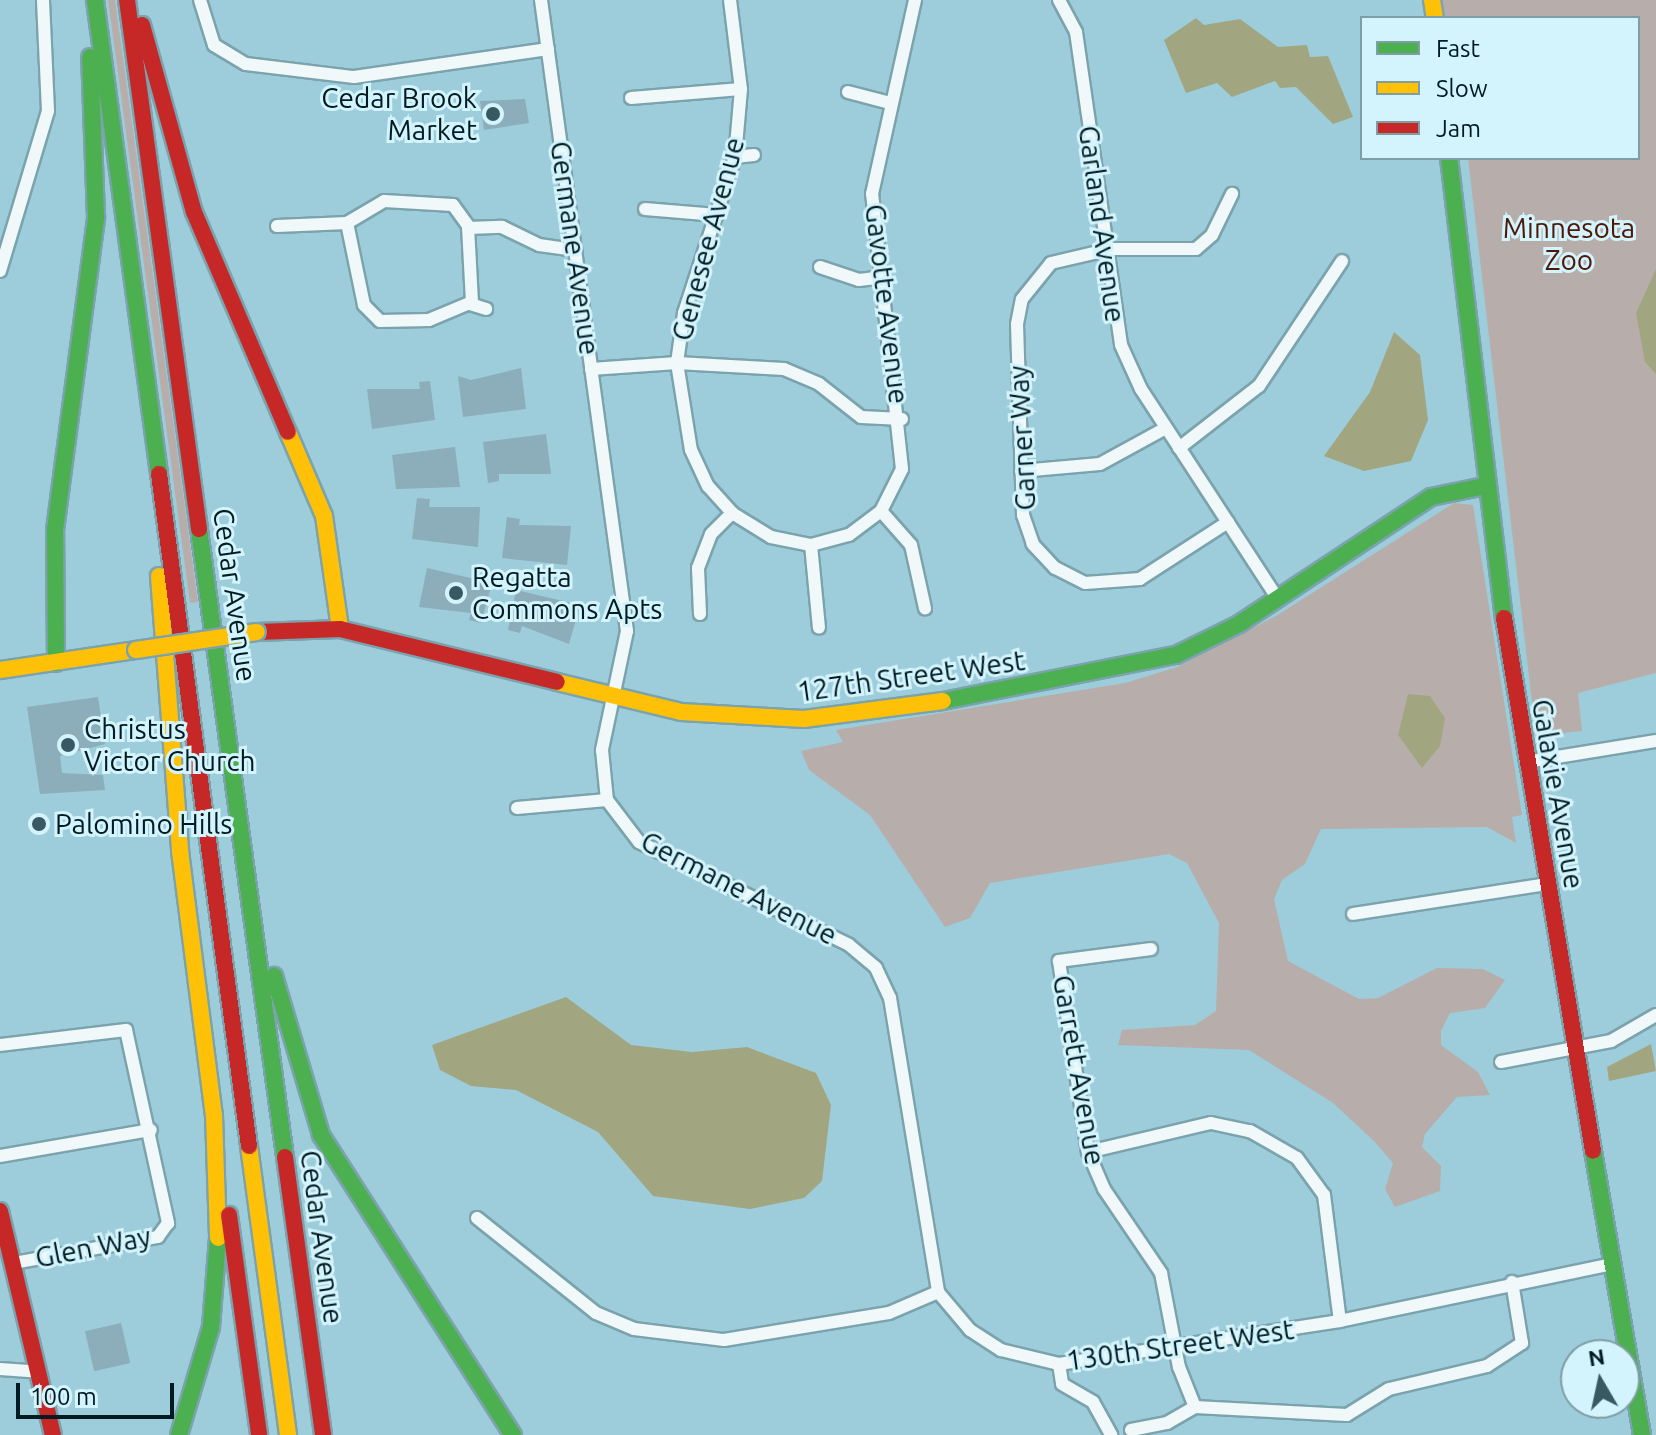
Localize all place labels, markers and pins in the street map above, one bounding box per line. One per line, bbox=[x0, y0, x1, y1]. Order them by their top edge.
place label: Cedar Brook Market bbox=[321, 81, 477, 147]
marker: Cedar Brook Market bbox=[484, 105, 502, 123]
place label: Regatta Commons Apts bbox=[472, 560, 663, 626]
marker: Regatta Commons Apts bbox=[447, 584, 465, 602]
place label: Christus Victor Church bbox=[84, 712, 256, 778]
marker: Christus Victor Church bbox=[59, 736, 77, 754]
place label: Palomino Hills bbox=[55, 807, 232, 841]
marker: Palomino Hills bbox=[30, 815, 48, 833]

